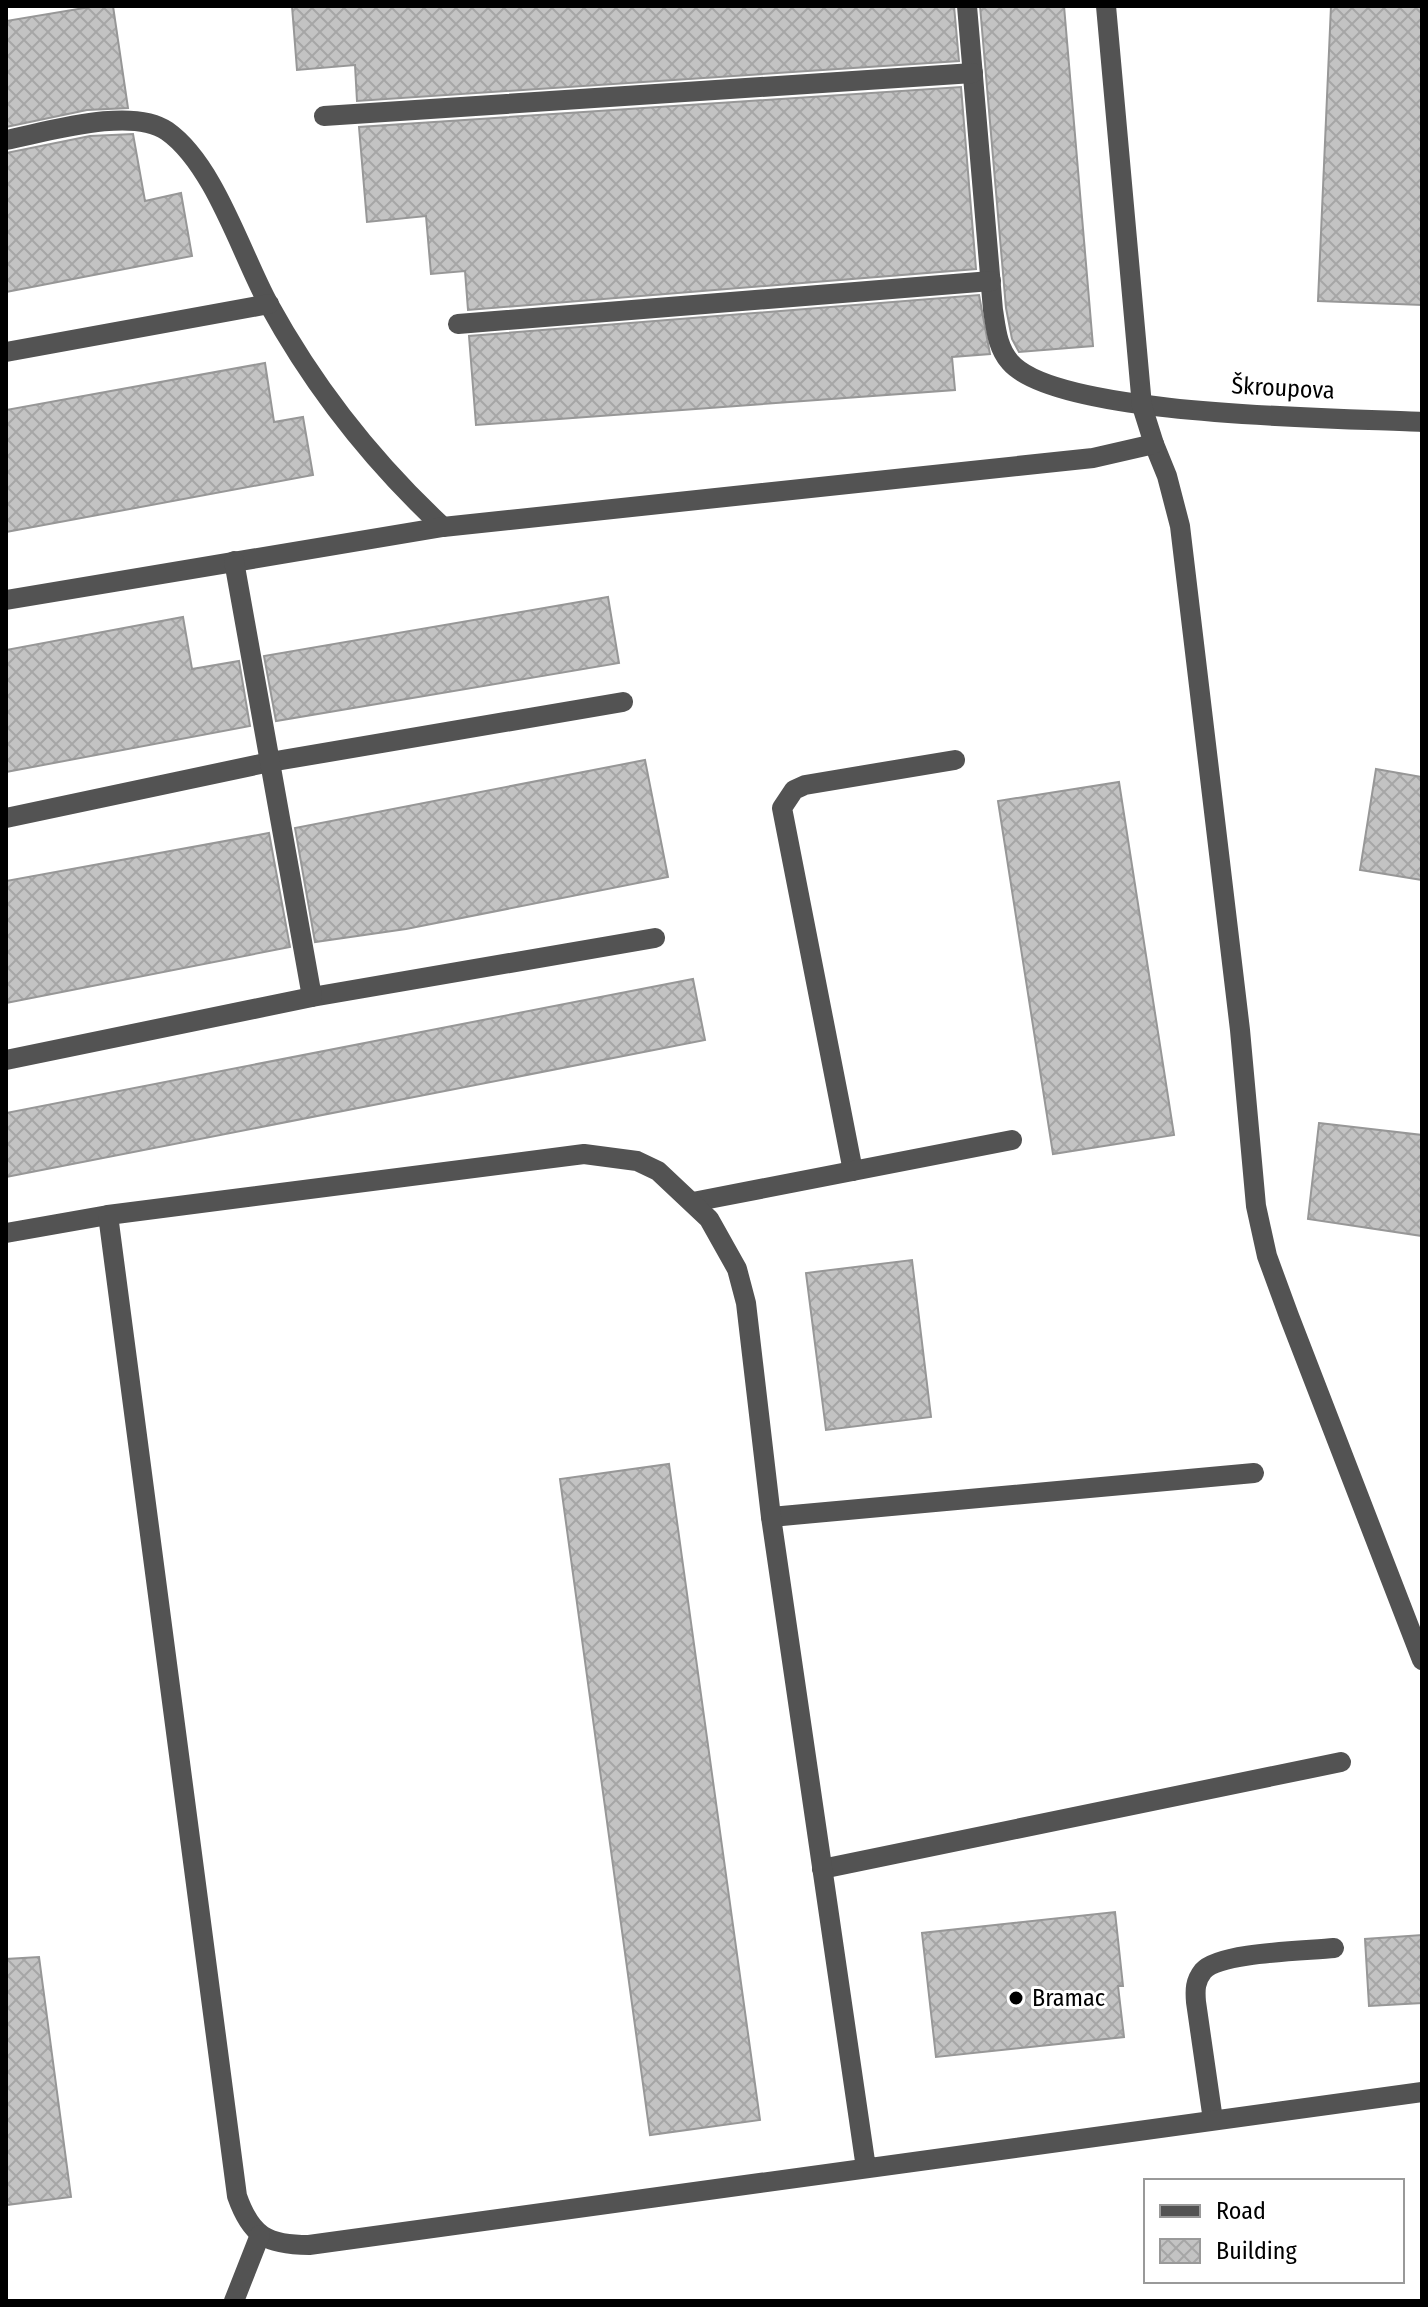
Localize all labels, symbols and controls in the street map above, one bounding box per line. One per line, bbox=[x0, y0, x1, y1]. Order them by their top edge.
street label: Škroupova bbox=[1231, 370, 1335, 405]
place label: Bramac bbox=[1032, 1984, 1105, 2012]
marker: Bramac bbox=[1007, 1989, 1025, 2007]
legend bbox=[1144, 2179, 1404, 2283]
text: Road bbox=[1216, 2197, 1266, 2225]
text: Building bbox=[1216, 2237, 1298, 2265]

